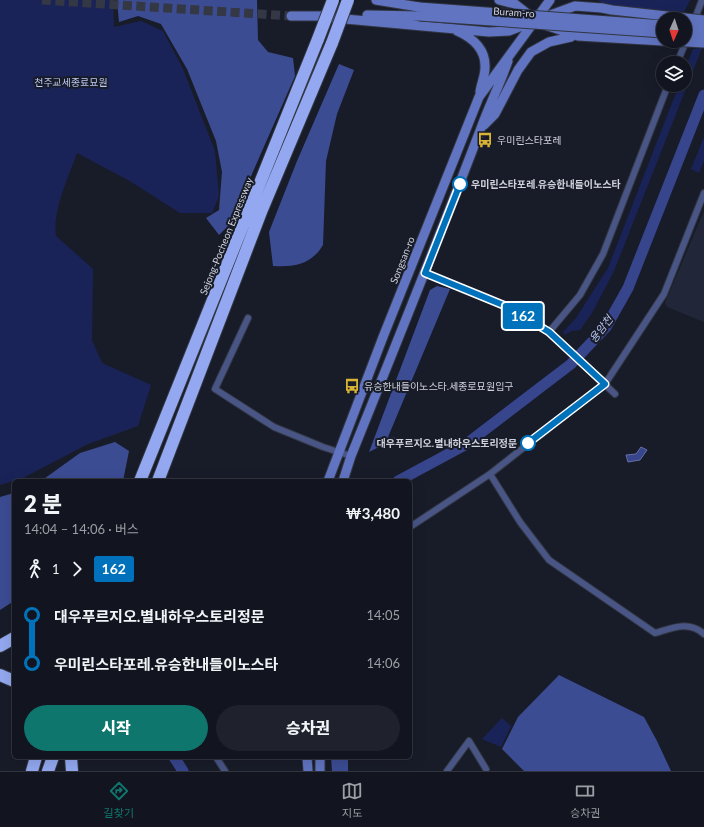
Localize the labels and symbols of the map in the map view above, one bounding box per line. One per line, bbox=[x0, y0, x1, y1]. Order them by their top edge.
street label: Buram-ro bbox=[493, 5, 535, 19]
north arrow bbox=[656, 12, 692, 48]
park label: 천주교세종료묘원 bbox=[34, 76, 108, 88]
bus stop icon: 우미린스타포레 bbox=[476, 131, 494, 149]
place label: 우미린스타포레 bbox=[497, 134, 561, 146]
street label: Sejong-Pocheon Expressway bbox=[197, 175, 255, 296]
marker: 우미린스타포레.유승한내들이노스타 bbox=[452, 176, 468, 192]
place label: 우미린스타포레.유승한내들이노스타 bbox=[471, 178, 621, 190]
street label: Songsan-ro bbox=[387, 234, 417, 285]
line badge: 162 bbox=[500, 303, 546, 329]
water label: 용암천 bbox=[586, 311, 616, 345]
bus stop icon: 유승한내들이노스타.세종로묘원입구 bbox=[343, 377, 361, 395]
place label: 유승한내들이노스타.세종로묘원입구 bbox=[364, 380, 514, 392]
marker: 대우푸르지오.별내하우스토리정문 bbox=[520, 435, 536, 451]
place label: 대우푸르지오.별내하우스토리정문 bbox=[377, 437, 517, 449]

